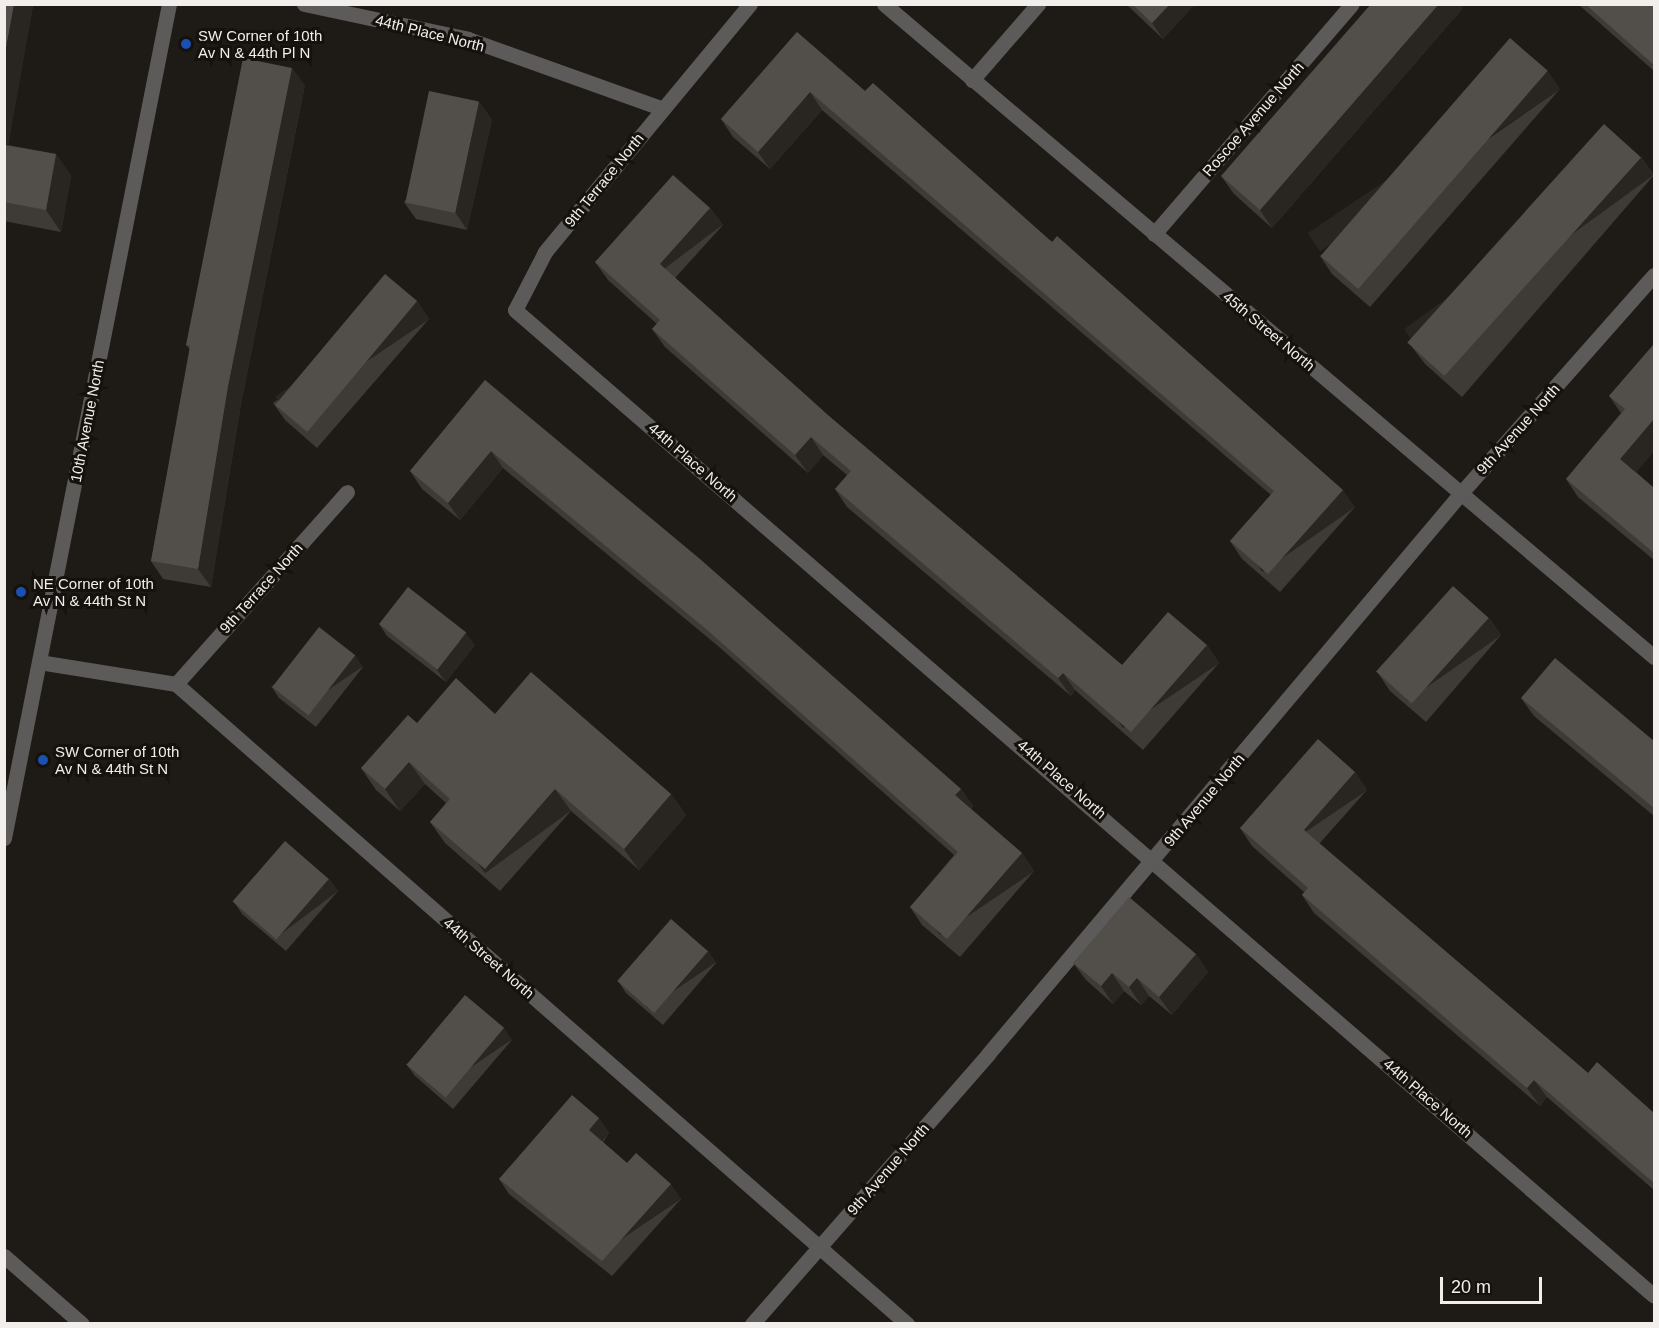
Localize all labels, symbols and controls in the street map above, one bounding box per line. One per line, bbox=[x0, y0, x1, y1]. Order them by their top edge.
street label: 44th Place North bbox=[374, 11, 486, 55]
place label: SW Corner of 10th Av N & 44th Pl N bbox=[198, 26, 322, 61]
marker: SW Corner of 10th Av N & 44th Pl N bbox=[179, 37, 193, 51]
street label: Roscoe Avenue North bbox=[1198, 58, 1308, 180]
street label: 9th Terrace North bbox=[561, 129, 647, 231]
street label: 45th Street North bbox=[1219, 287, 1319, 375]
street label: 10th Avenue North bbox=[66, 358, 108, 484]
street label: 9th Avenue North bbox=[1472, 380, 1564, 478]
street label: 44th Place North bbox=[645, 419, 741, 505]
street label: 9th Terrace North bbox=[216, 539, 306, 637]
place label: NE Corner of 10th Av N & 44th St N bbox=[33, 574, 154, 609]
marker: NE Corner of 10th Av N & 44th St N bbox=[14, 585, 28, 599]
street label: 44th Place North bbox=[1014, 736, 1110, 822]
place label: SW Corner of 10th Av N & 44th St N bbox=[55, 742, 179, 777]
street label: 9th Avenue North bbox=[1160, 750, 1248, 850]
marker: SW Corner of 10th Av N & 44th St N bbox=[36, 753, 50, 767]
street label: 44th Street North bbox=[440, 914, 538, 1002]
street label: 44th Place North bbox=[1380, 1055, 1476, 1141]
street label: 9th Avenue North bbox=[843, 1119, 933, 1219]
scale bar bbox=[1443, 1265, 1545, 1303]
text: 20 m bbox=[1451, 1277, 1491, 1297]

